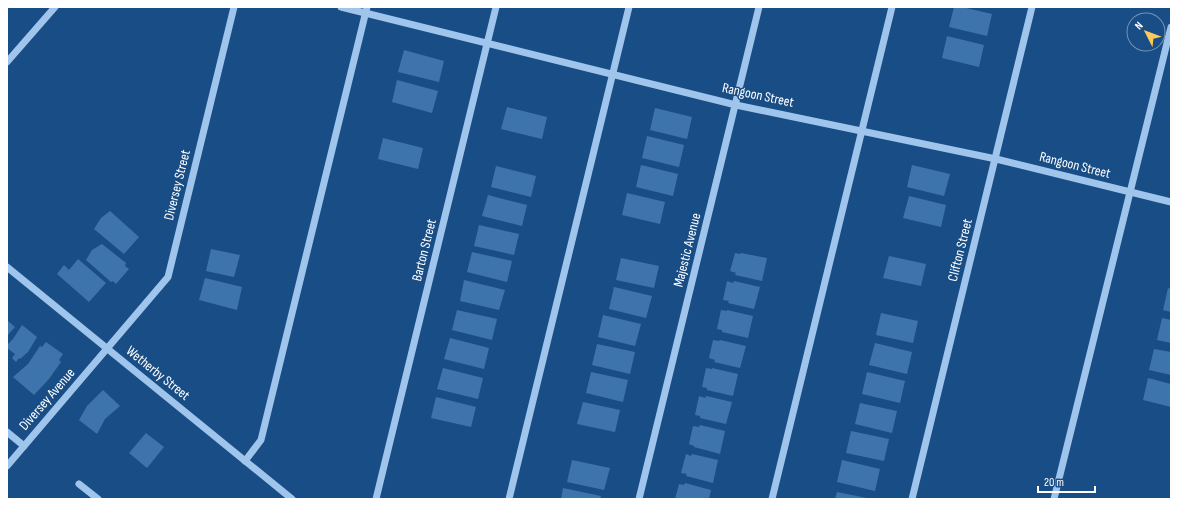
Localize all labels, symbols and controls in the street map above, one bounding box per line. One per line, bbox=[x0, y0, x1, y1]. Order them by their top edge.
north arrow bbox=[1126, 12, 1166, 52]
text: N bbox=[1132, 19, 1146, 32]
street label: Rangoon Street bbox=[721, 79, 795, 111]
street label: Diversey Street bbox=[160, 148, 194, 222]
street label: Rangoon Street bbox=[1038, 148, 1112, 182]
street label: Majestic Avenue bbox=[670, 211, 704, 289]
street label: Barton Street bbox=[408, 217, 440, 283]
street label: Clifton Street bbox=[944, 217, 976, 283]
street label: Wetherby Street bbox=[123, 342, 193, 404]
street label: Diversey Avenue bbox=[15, 364, 79, 434]
scale bar bbox=[1038, 468, 1095, 494]
text: 20 m bbox=[1044, 475, 1064, 490]

